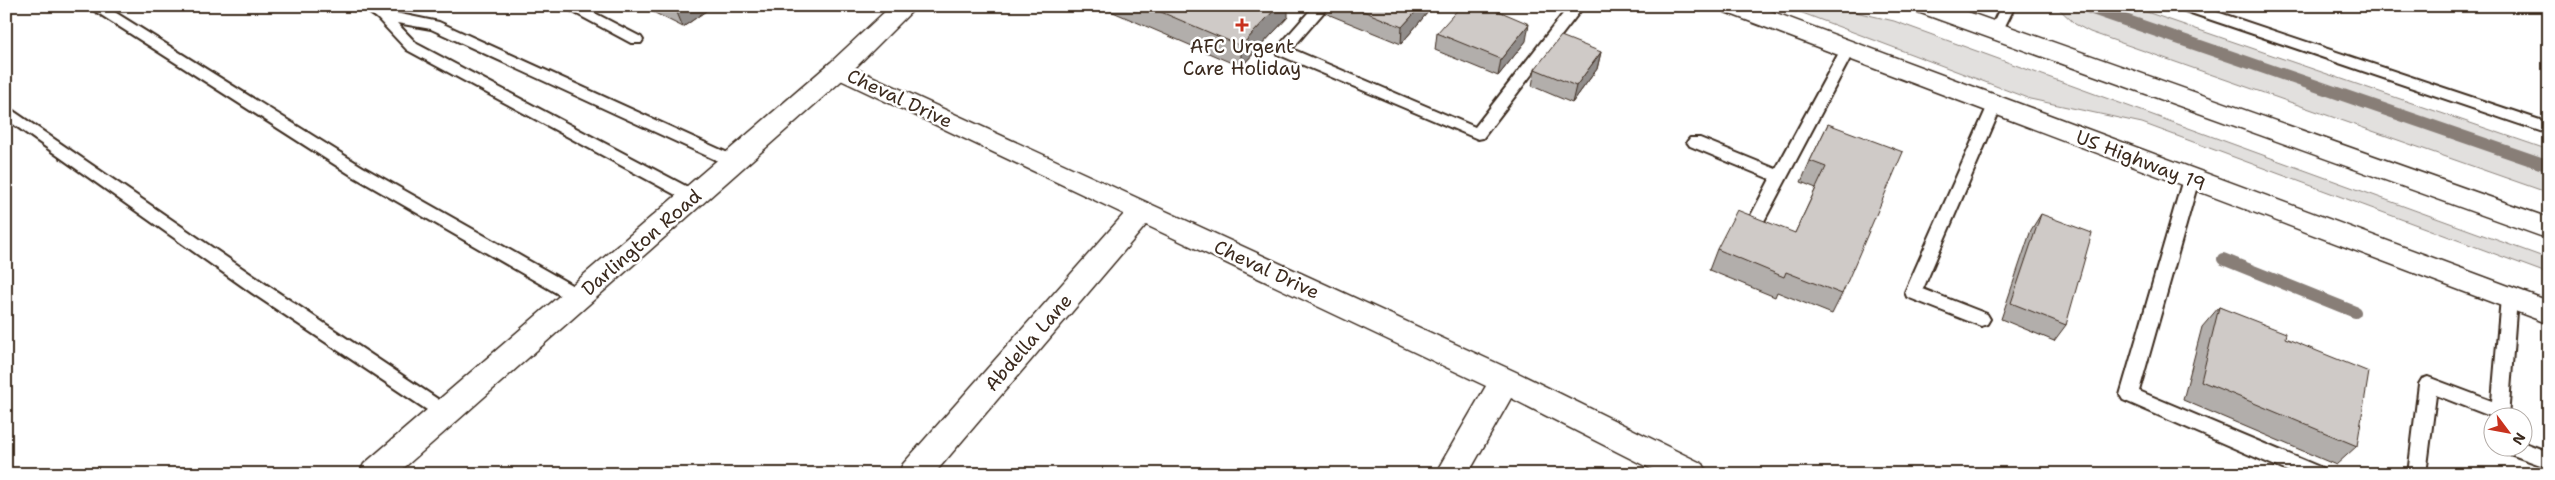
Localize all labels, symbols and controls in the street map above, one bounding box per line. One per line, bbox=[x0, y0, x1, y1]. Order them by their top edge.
marker: AFC Urgent Care Holiday bbox=[1235, 18, 1249, 32]
place label: AFC Urgent Care Holiday bbox=[1183, 34, 1301, 81]
street label: Cheval Drive bbox=[843, 63, 957, 134]
street label: US Highway 19 bbox=[2072, 124, 2209, 197]
street label: Darlington Road bbox=[576, 183, 706, 301]
street label: Cheval Drive bbox=[1210, 234, 1324, 305]
street label: Abdella Lane bbox=[979, 288, 1078, 396]
north arrow bbox=[2482, 408, 2532, 458]
text: N bbox=[2508, 429, 2530, 448]

